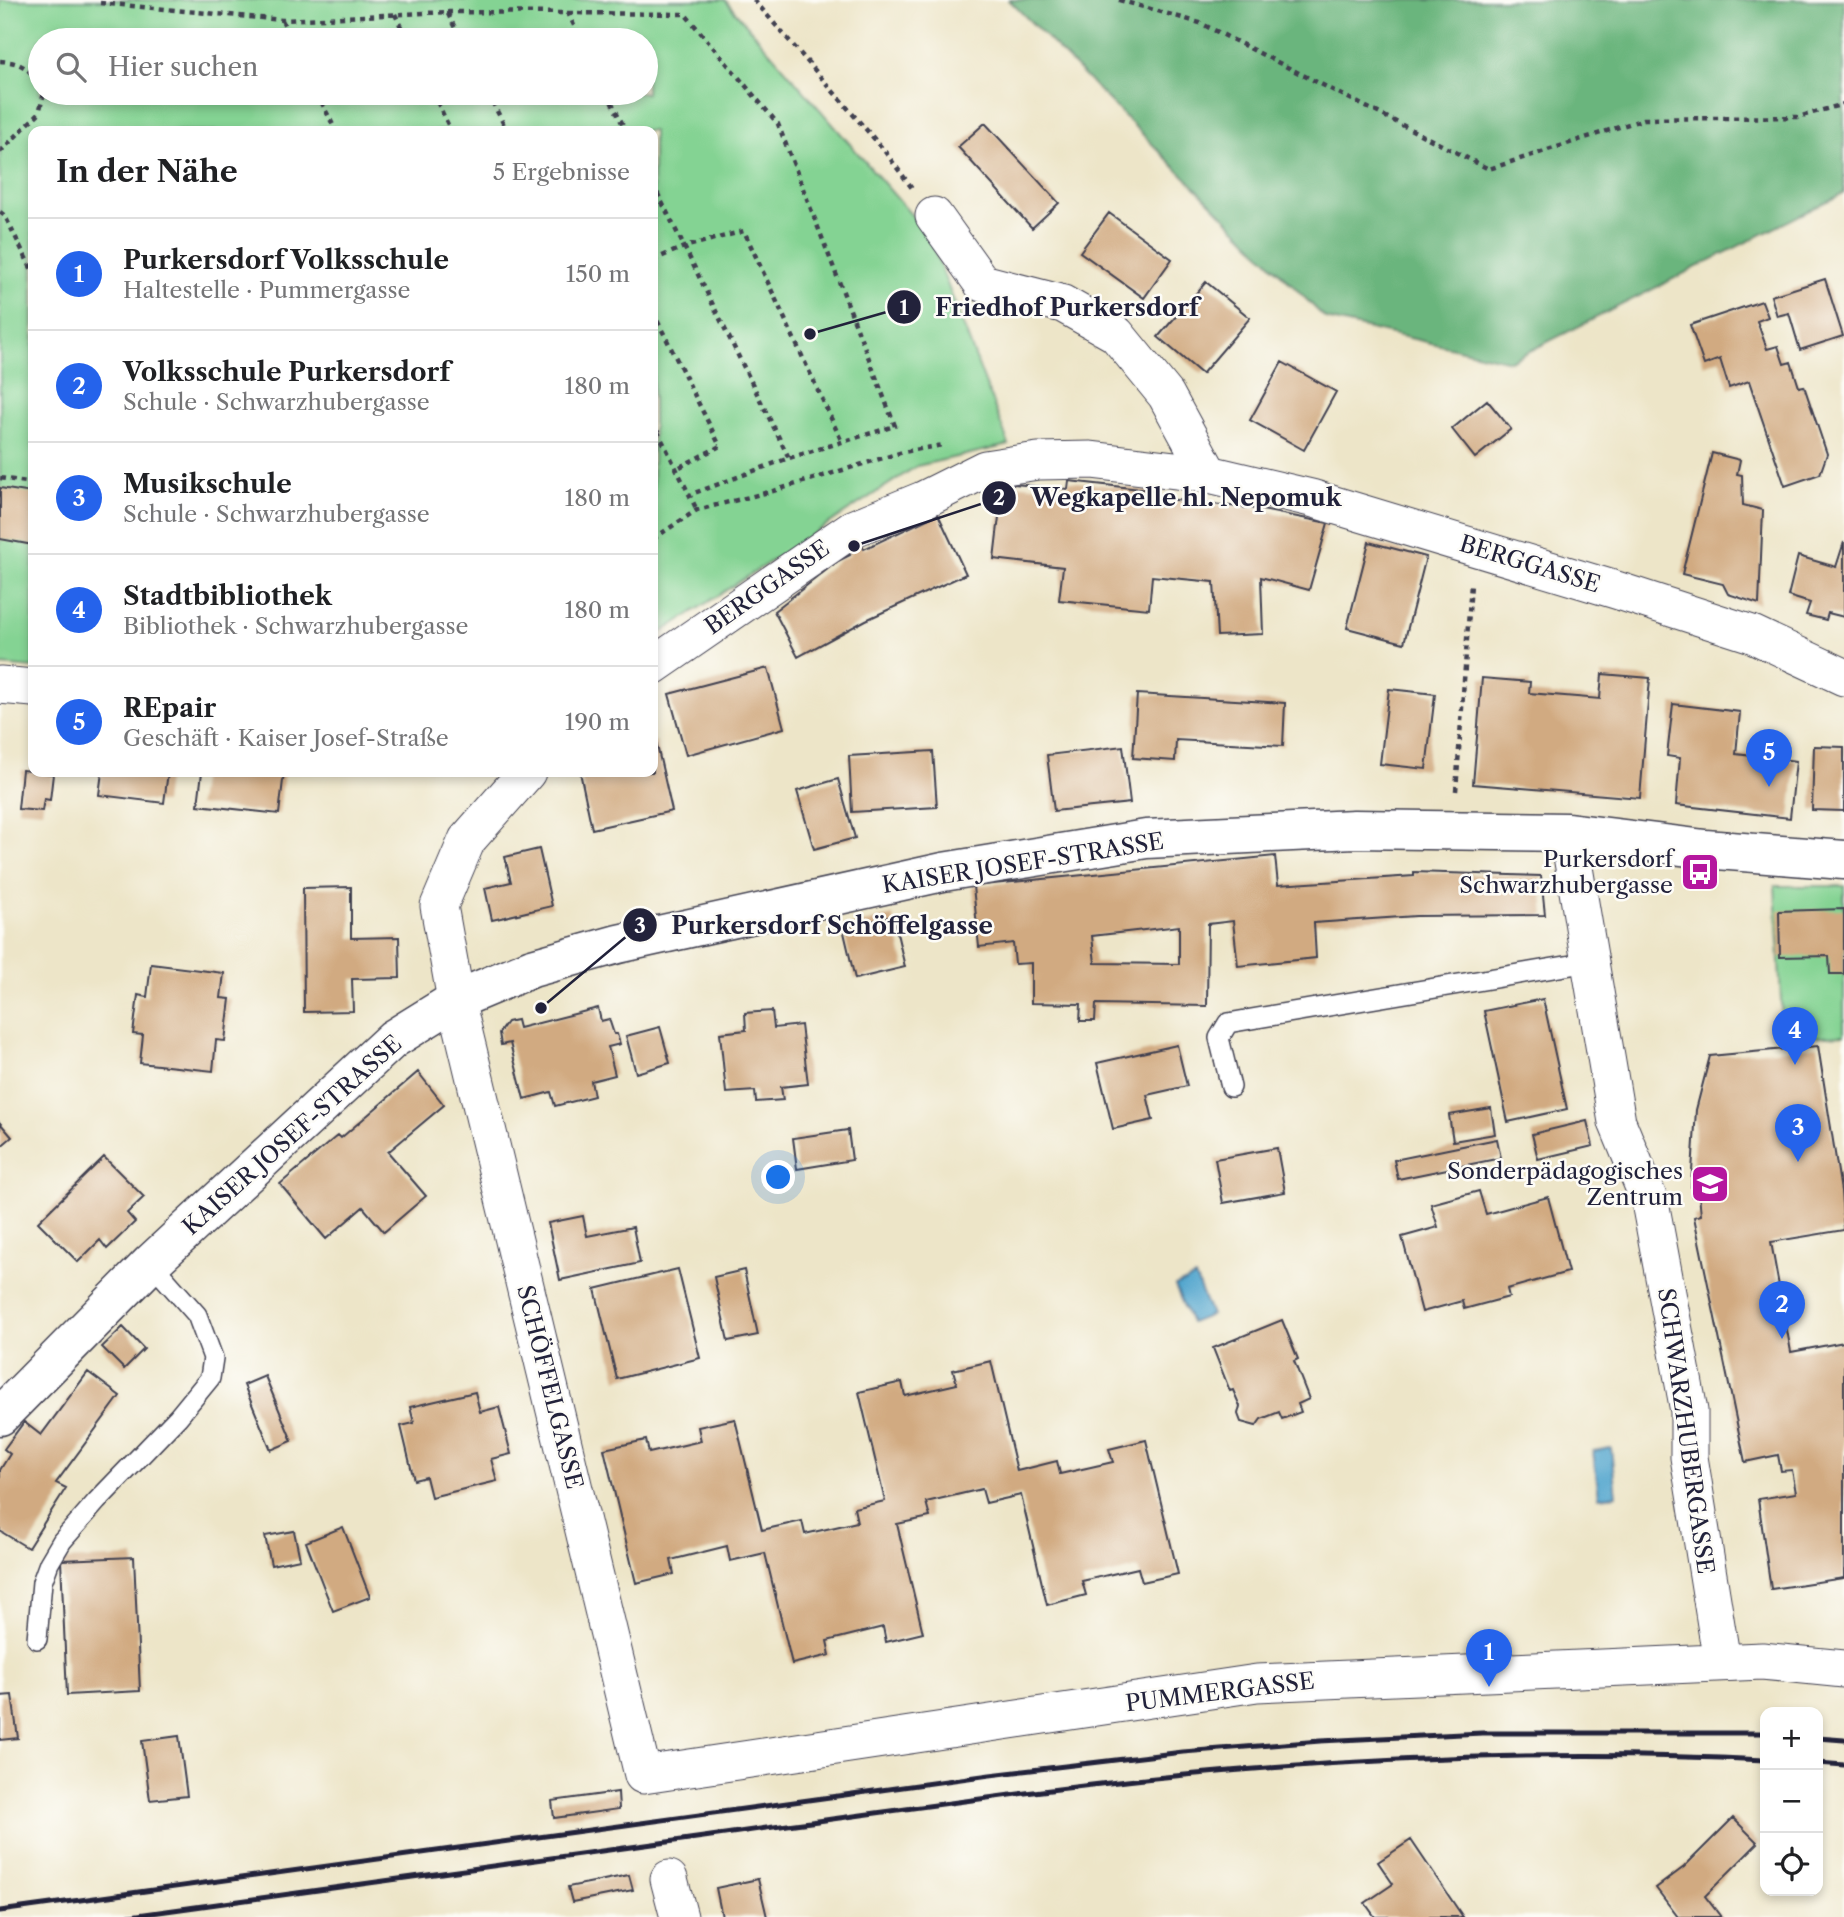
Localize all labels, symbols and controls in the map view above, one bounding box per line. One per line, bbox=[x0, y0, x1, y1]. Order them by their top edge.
search box bbox=[28, 28, 658, 105]
icon: search bbox=[52, 48, 90, 86]
text: Hier suchen bbox=[108, 51, 258, 83]
text: In der Nähe bbox=[56, 153, 238, 190]
text: 5 Ergebnisse bbox=[493, 158, 630, 186]
text: Purkersdorf Volksschule bbox=[123, 244, 449, 276]
text: 1 bbox=[74, 260, 84, 288]
text: 150 m bbox=[566, 260, 630, 288]
text: Haltestelle · Pummergasse bbox=[123, 276, 410, 304]
callout: Friedhof Purkersdorf bbox=[887, 285, 1213, 330]
text: Friedhof Purkersdorf bbox=[935, 293, 1203, 322]
text: 1 bbox=[899, 295, 909, 320]
text: Volksschule Purkersdorf bbox=[123, 356, 450, 388]
text: 2 bbox=[72, 372, 86, 400]
text: 180 m bbox=[565, 372, 630, 400]
text: Schule · Schwarzhubergasse bbox=[123, 388, 430, 416]
text: Musikschule bbox=[123, 468, 292, 500]
callout: Wegkapelle hl. Nepomuk bbox=[982, 475, 1356, 520]
text: Wegkapelle hl. Nepomuk bbox=[1030, 483, 1343, 512]
text: 3 bbox=[73, 484, 86, 512]
text: 180 m bbox=[565, 484, 630, 512]
text: 2 bbox=[993, 485, 1005, 510]
text: Schule · Schwarzhubergasse bbox=[123, 500, 430, 528]
street label: BERGGASSE bbox=[1456, 529, 1604, 599]
street label: BERGGASSE bbox=[699, 534, 835, 640]
text: Stadtbibliothek bbox=[123, 580, 332, 612]
text: 4 bbox=[72, 596, 86, 624]
text: 180 m bbox=[565, 596, 630, 624]
text: Bibliothek · Schwarzhubergasse bbox=[123, 612, 468, 640]
text: REpair bbox=[123, 692, 216, 724]
text: 5 bbox=[73, 708, 85, 736]
text: 190 m bbox=[565, 708, 630, 736]
text: Geschäft · Kaiser Josef-Straße bbox=[123, 724, 449, 752]
pin: 5 bbox=[1746, 729, 1792, 787]
street label: KAISER JOSEF-STRASSE bbox=[880, 827, 1166, 899]
place label: Purkersdorf Schwarzhubergasse bbox=[1459, 845, 1676, 899]
bus stop icon: Purkersdorf Schwarzhubergasse bbox=[1679, 851, 1721, 893]
callout: Purkersdorf Schöffelgasse bbox=[622, 903, 1007, 948]
text: Purkersdorf Schöffelgasse bbox=[671, 911, 993, 940]
text: 3 bbox=[634, 913, 646, 938]
pin: 4 bbox=[1772, 1007, 1818, 1065]
street label: KAISER JOSEF-STRASSE bbox=[177, 1029, 407, 1241]
pin: 3 bbox=[1775, 1104, 1821, 1162]
place label: Sonderpädagogisches Zentrum bbox=[1447, 1157, 1683, 1211]
your location bbox=[761, 1160, 795, 1194]
school or university icon: Sonderpädagogisches Zentrum bbox=[1689, 1163, 1731, 1205]
pin: 2 bbox=[1759, 1281, 1805, 1339]
street label: SCHÖFFELGASSE bbox=[511, 1282, 589, 1492]
street label: SCHWARZHUBERGASSE bbox=[1652, 1286, 1720, 1576]
pin: 1 bbox=[1466, 1629, 1512, 1687]
street label: PUMMERGASSE bbox=[1124, 1666, 1316, 1718]
map controls bbox=[1760, 1707, 1823, 1896]
button: + bbox=[1760, 1707, 1823, 1770]
button: − bbox=[1760, 1770, 1823, 1833]
button: locate bbox=[1760, 1833, 1823, 1896]

